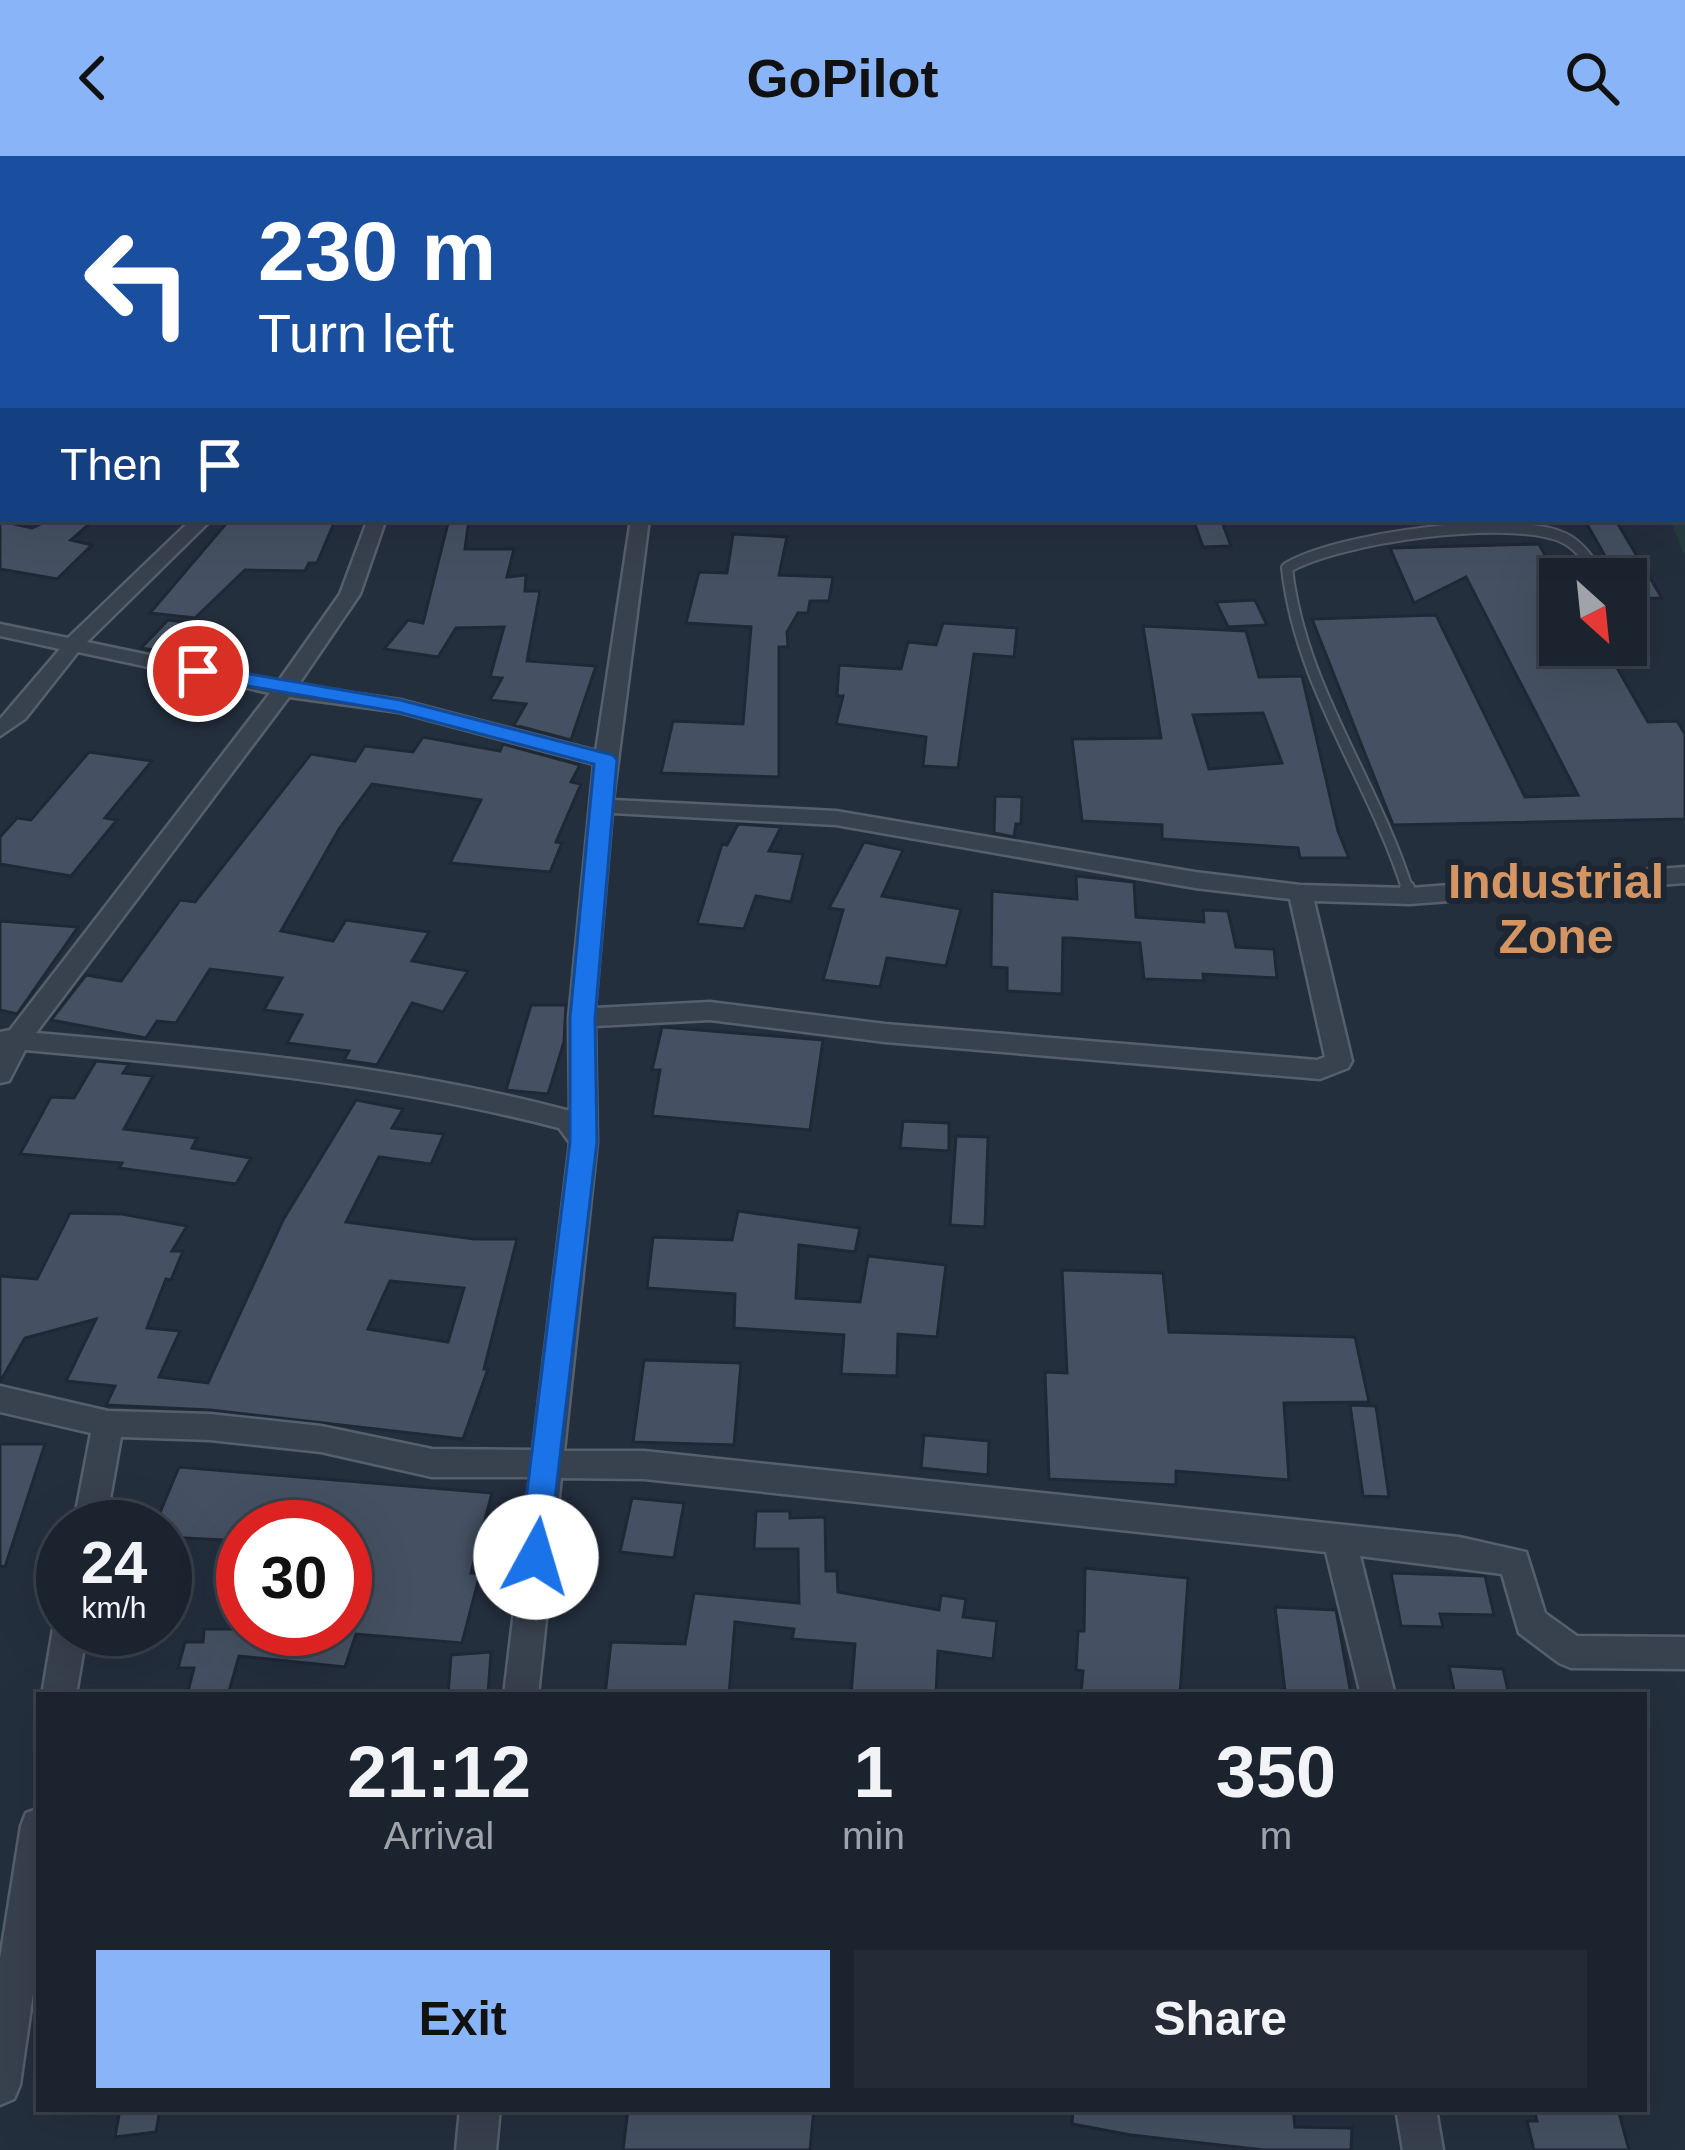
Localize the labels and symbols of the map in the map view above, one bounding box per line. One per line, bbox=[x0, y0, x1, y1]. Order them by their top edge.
north arrow bbox=[1539, 558, 1647, 666]
pin bbox=[147, 620, 249, 722]
district label: Industrial Zone bbox=[1448, 855, 1664, 963]
position arrow bbox=[473, 1494, 599, 1620]
speed limit sign: 30 bbox=[216, 1500, 372, 1656]

